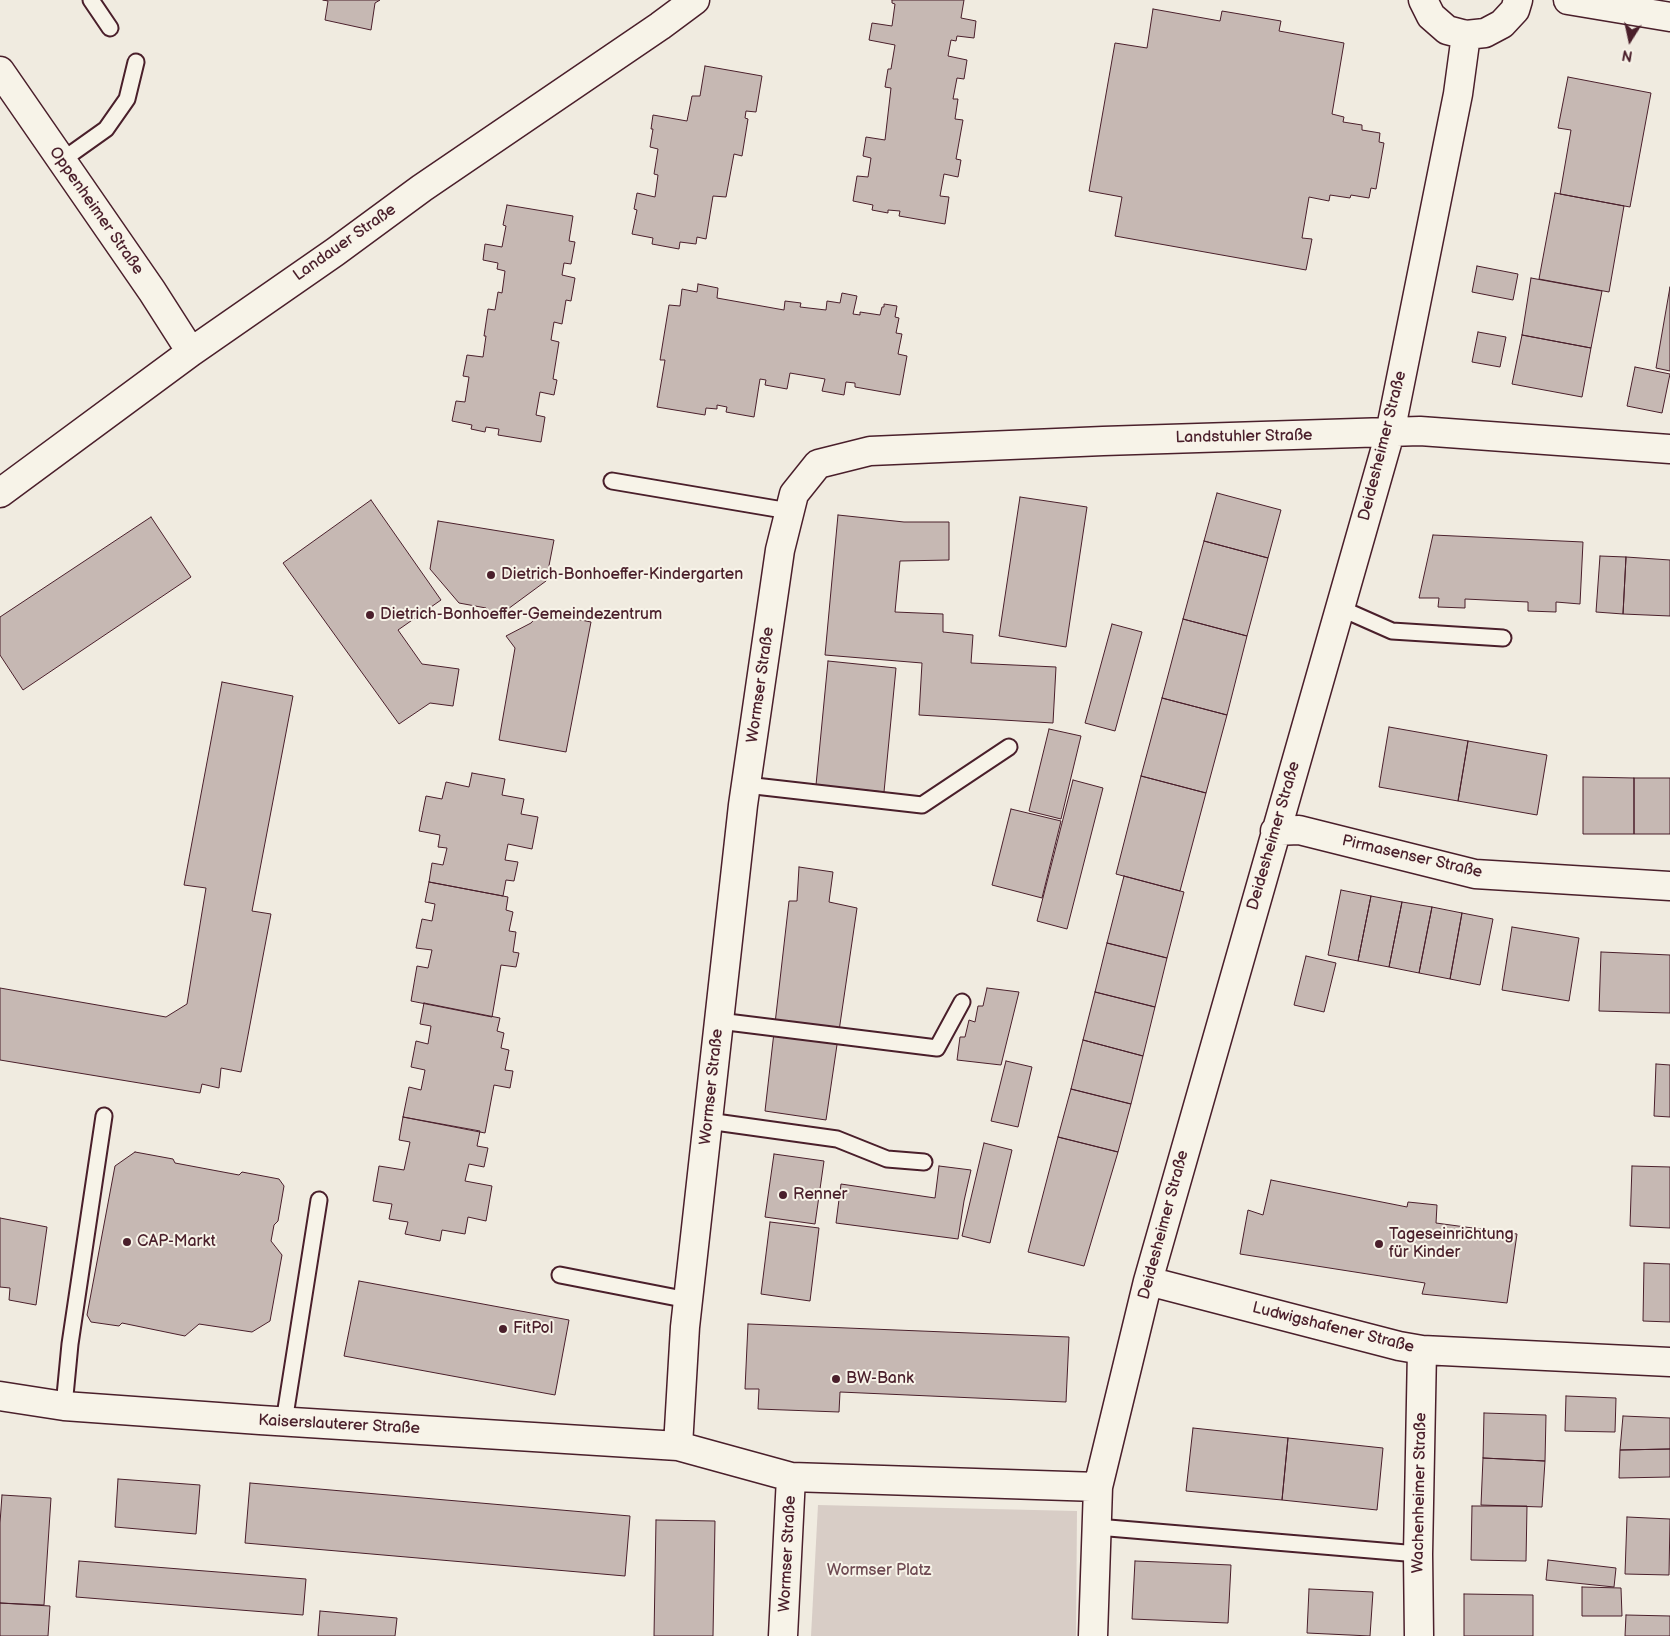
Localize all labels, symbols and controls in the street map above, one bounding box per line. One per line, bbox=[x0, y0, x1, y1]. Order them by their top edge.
north arrow bbox=[1605, 15, 1655, 65]
text: N bbox=[1621, 46, 1634, 65]
street label: Oppenheimer Straße bbox=[45, 143, 147, 279]
street label: Landauer Straße bbox=[290, 200, 400, 286]
street label: Deidesheimer Straße bbox=[1355, 369, 1411, 523]
street label: Landstuhler Straße bbox=[1175, 426, 1313, 448]
place label: Dietrich-Bonhoeffer-Kindergarten bbox=[501, 565, 743, 585]
marker: Dietrich-Bonhoeffer-Kindergarten bbox=[485, 569, 497, 581]
place label: Dietrich-Bonhoeffer-Gemeindezentrum bbox=[380, 605, 662, 625]
marker: Dietrich-Bonhoeffer-Gemeindezentrum bbox=[364, 609, 376, 621]
street label: Wormser Straße bbox=[743, 626, 779, 744]
street label: Deidesheimer Straße bbox=[1244, 759, 1304, 913]
street label: Pirmasenser Straße bbox=[1340, 832, 1484, 882]
street label: Wormser Straße bbox=[696, 1028, 728, 1146]
street label: Deidesheimer Straße bbox=[1135, 1148, 1193, 1302]
place label: Renner bbox=[793, 1185, 847, 1205]
marker: Renner bbox=[777, 1189, 789, 1201]
place label: Tageseinrichtung für Kinder bbox=[1389, 1225, 1514, 1263]
place label: CAP-Markt bbox=[137, 1232, 216, 1252]
marker: CAP-Markt bbox=[121, 1236, 133, 1248]
marker: Tageseinrichtung für Kinder bbox=[1373, 1238, 1385, 1250]
street label: Ludwigshafener Straße bbox=[1250, 1299, 1416, 1357]
place label: FitPol bbox=[513, 1319, 553, 1339]
marker: FitPol bbox=[497, 1323, 509, 1335]
place label: BW-Bank bbox=[846, 1369, 914, 1389]
marker: BW-Bank bbox=[830, 1373, 842, 1385]
street label: Kaiserslauterer Straße bbox=[258, 1411, 420, 1439]
street label: Wachenheimer Straße bbox=[1409, 1412, 1431, 1574]
street label: Wormser Straße bbox=[775, 1495, 801, 1613]
park label: Wormser Platz bbox=[827, 1561, 931, 1581]

